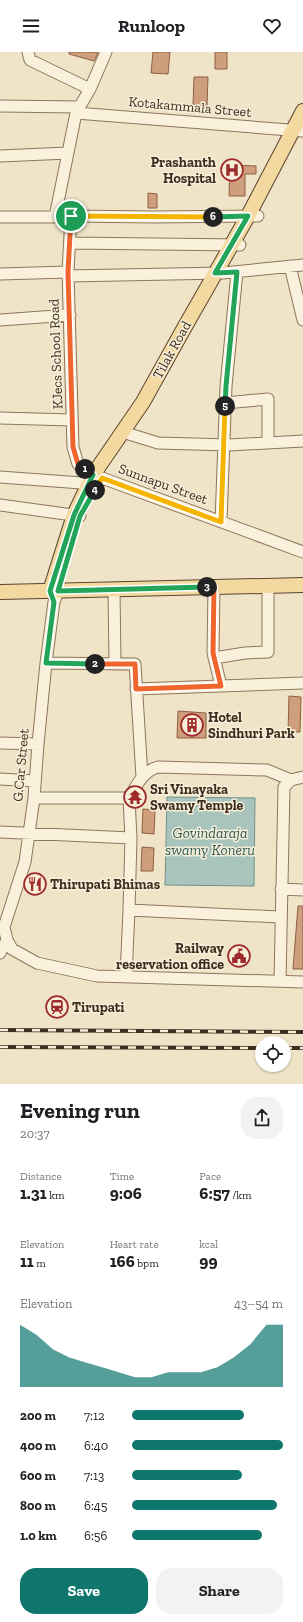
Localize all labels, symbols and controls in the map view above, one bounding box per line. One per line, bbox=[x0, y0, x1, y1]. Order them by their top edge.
icon: menu bbox=[20, 15, 42, 37]
text: Runloop bbox=[118, 15, 185, 37]
icon: heart bbox=[261, 15, 283, 37]
street label: Kotakammala Street bbox=[128, 93, 253, 121]
place label: Prashanth Hospital bbox=[151, 154, 216, 187]
hospital icon: Prashanth Hospital bbox=[219, 157, 245, 183]
pin bbox=[54, 199, 88, 233]
icon: arrive bbox=[60, 205, 82, 227]
pin: 6 bbox=[203, 207, 223, 227]
text: 6 bbox=[210, 210, 216, 223]
street label: KJecs School Road bbox=[46, 298, 66, 410]
street label: Tilak Road bbox=[149, 318, 195, 382]
pin: 5 bbox=[215, 396, 235, 416]
text: 5 bbox=[222, 399, 228, 412]
pin: 1 bbox=[75, 459, 95, 479]
street label: Sunnapu Street bbox=[116, 460, 211, 508]
text: 1 bbox=[83, 462, 87, 475]
pin: 4 bbox=[85, 480, 105, 500]
text: 4 bbox=[92, 483, 98, 496]
pin: 3 bbox=[197, 577, 217, 597]
text: 3 bbox=[204, 580, 210, 593]
pin: 2 bbox=[85, 654, 105, 674]
text: 2 bbox=[92, 657, 98, 670]
place label: Hotel Sindhuri Park bbox=[208, 709, 295, 742]
building icon: Hotel Sindhuri Park bbox=[179, 712, 205, 738]
street label: G.Car Street bbox=[9, 727, 33, 802]
place label: Sri Vinayaka Swamy Temple bbox=[150, 781, 244, 814]
temple icon: Sri Vinayaka Swamy Temple bbox=[122, 784, 148, 810]
water label: Govindaraja swamy Koneru bbox=[165, 824, 255, 859]
restaurant icon: Thirupati Bhimas bbox=[22, 871, 48, 897]
place label: Thirupati Bhimas bbox=[50, 876, 161, 893]
place label: Railway reservation office bbox=[116, 940, 225, 973]
public building icon: Railway reservation office bbox=[226, 943, 252, 969]
station icon: Tirupati bbox=[44, 994, 70, 1020]
place label: Tirupati bbox=[72, 999, 125, 1016]
map controls bbox=[255, 1036, 291, 1072]
button: locate bbox=[255, 1036, 291, 1072]
text: Evening run bbox=[20, 1097, 140, 1124]
button: share bbox=[241, 1097, 283, 1139]
text: 20:37 bbox=[20, 1126, 50, 1141]
text: Distance bbox=[20, 1170, 62, 1183]
text: Time bbox=[110, 1170, 134, 1183]
text: Pace bbox=[199, 1170, 221, 1183]
text: 1.31 bbox=[20, 1183, 47, 1203]
text: 9:06 bbox=[110, 1183, 142, 1203]
text: 6:57 bbox=[199, 1183, 230, 1203]
text: km bbox=[47, 1189, 64, 1202]
text: /km bbox=[230, 1189, 251, 1202]
text: Elevation bbox=[20, 1238, 64, 1251]
text: Heart rate bbox=[110, 1238, 159, 1251]
text: kcal bbox=[199, 1238, 218, 1251]
text: 11 bbox=[20, 1251, 34, 1271]
text: 166 bbox=[110, 1251, 135, 1271]
text: 99 bbox=[199, 1251, 218, 1271]
text: m bbox=[34, 1257, 46, 1270]
text: bpm bbox=[135, 1257, 159, 1270]
text: Elevation bbox=[20, 1296, 72, 1311]
text: 43–54 m bbox=[234, 1296, 283, 1311]
text: 200 m bbox=[20, 1408, 56, 1423]
text: 7:12 bbox=[84, 1408, 105, 1423]
text: 400 m bbox=[20, 1438, 56, 1453]
text: 6:40 bbox=[84, 1438, 108, 1453]
text: 600 m bbox=[20, 1468, 56, 1483]
text: 7:13 bbox=[84, 1468, 104, 1483]
text: 800 m bbox=[20, 1498, 56, 1513]
text: 6:45 bbox=[84, 1498, 107, 1513]
text: 1.0 km bbox=[20, 1528, 57, 1543]
text: 6:56 bbox=[84, 1528, 107, 1543]
button: Save bbox=[20, 1568, 148, 1614]
button: Share bbox=[156, 1568, 283, 1614]

